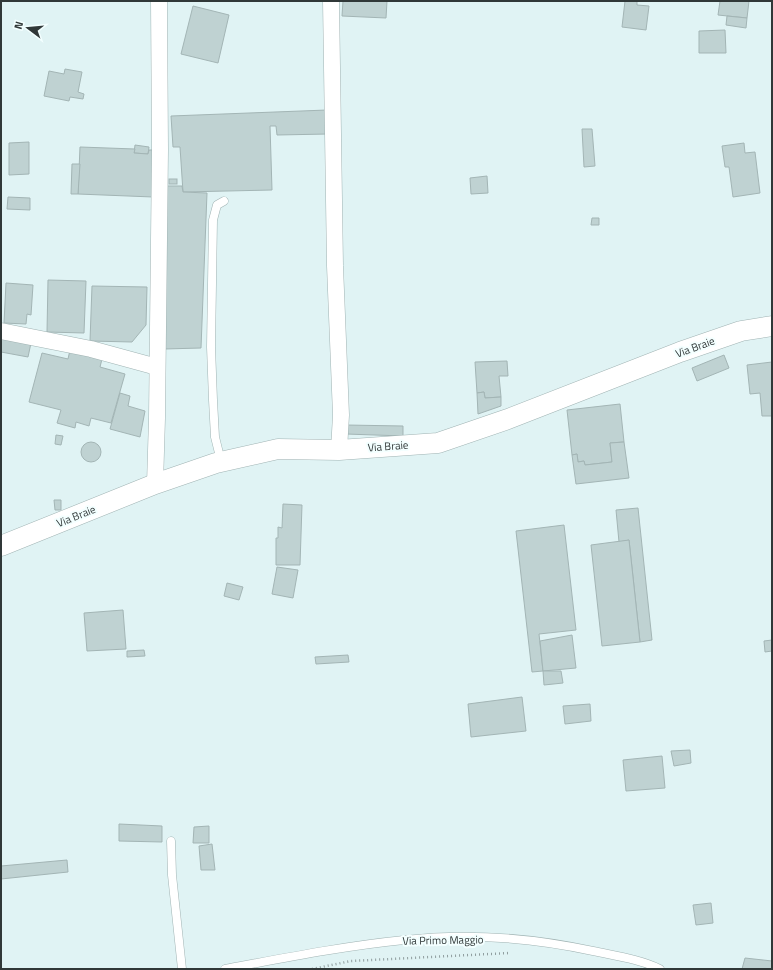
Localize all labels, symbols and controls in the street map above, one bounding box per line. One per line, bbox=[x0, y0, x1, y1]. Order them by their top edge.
north arrow bbox=[8, 8, 48, 48]
text: N bbox=[10, 19, 27, 31]
street label: Via Braie bbox=[673, 332, 717, 361]
street label: Via Braie bbox=[367, 437, 409, 455]
street label: Via Braie bbox=[54, 501, 98, 531]
street label: Via Primo Maggio bbox=[402, 931, 484, 949]

